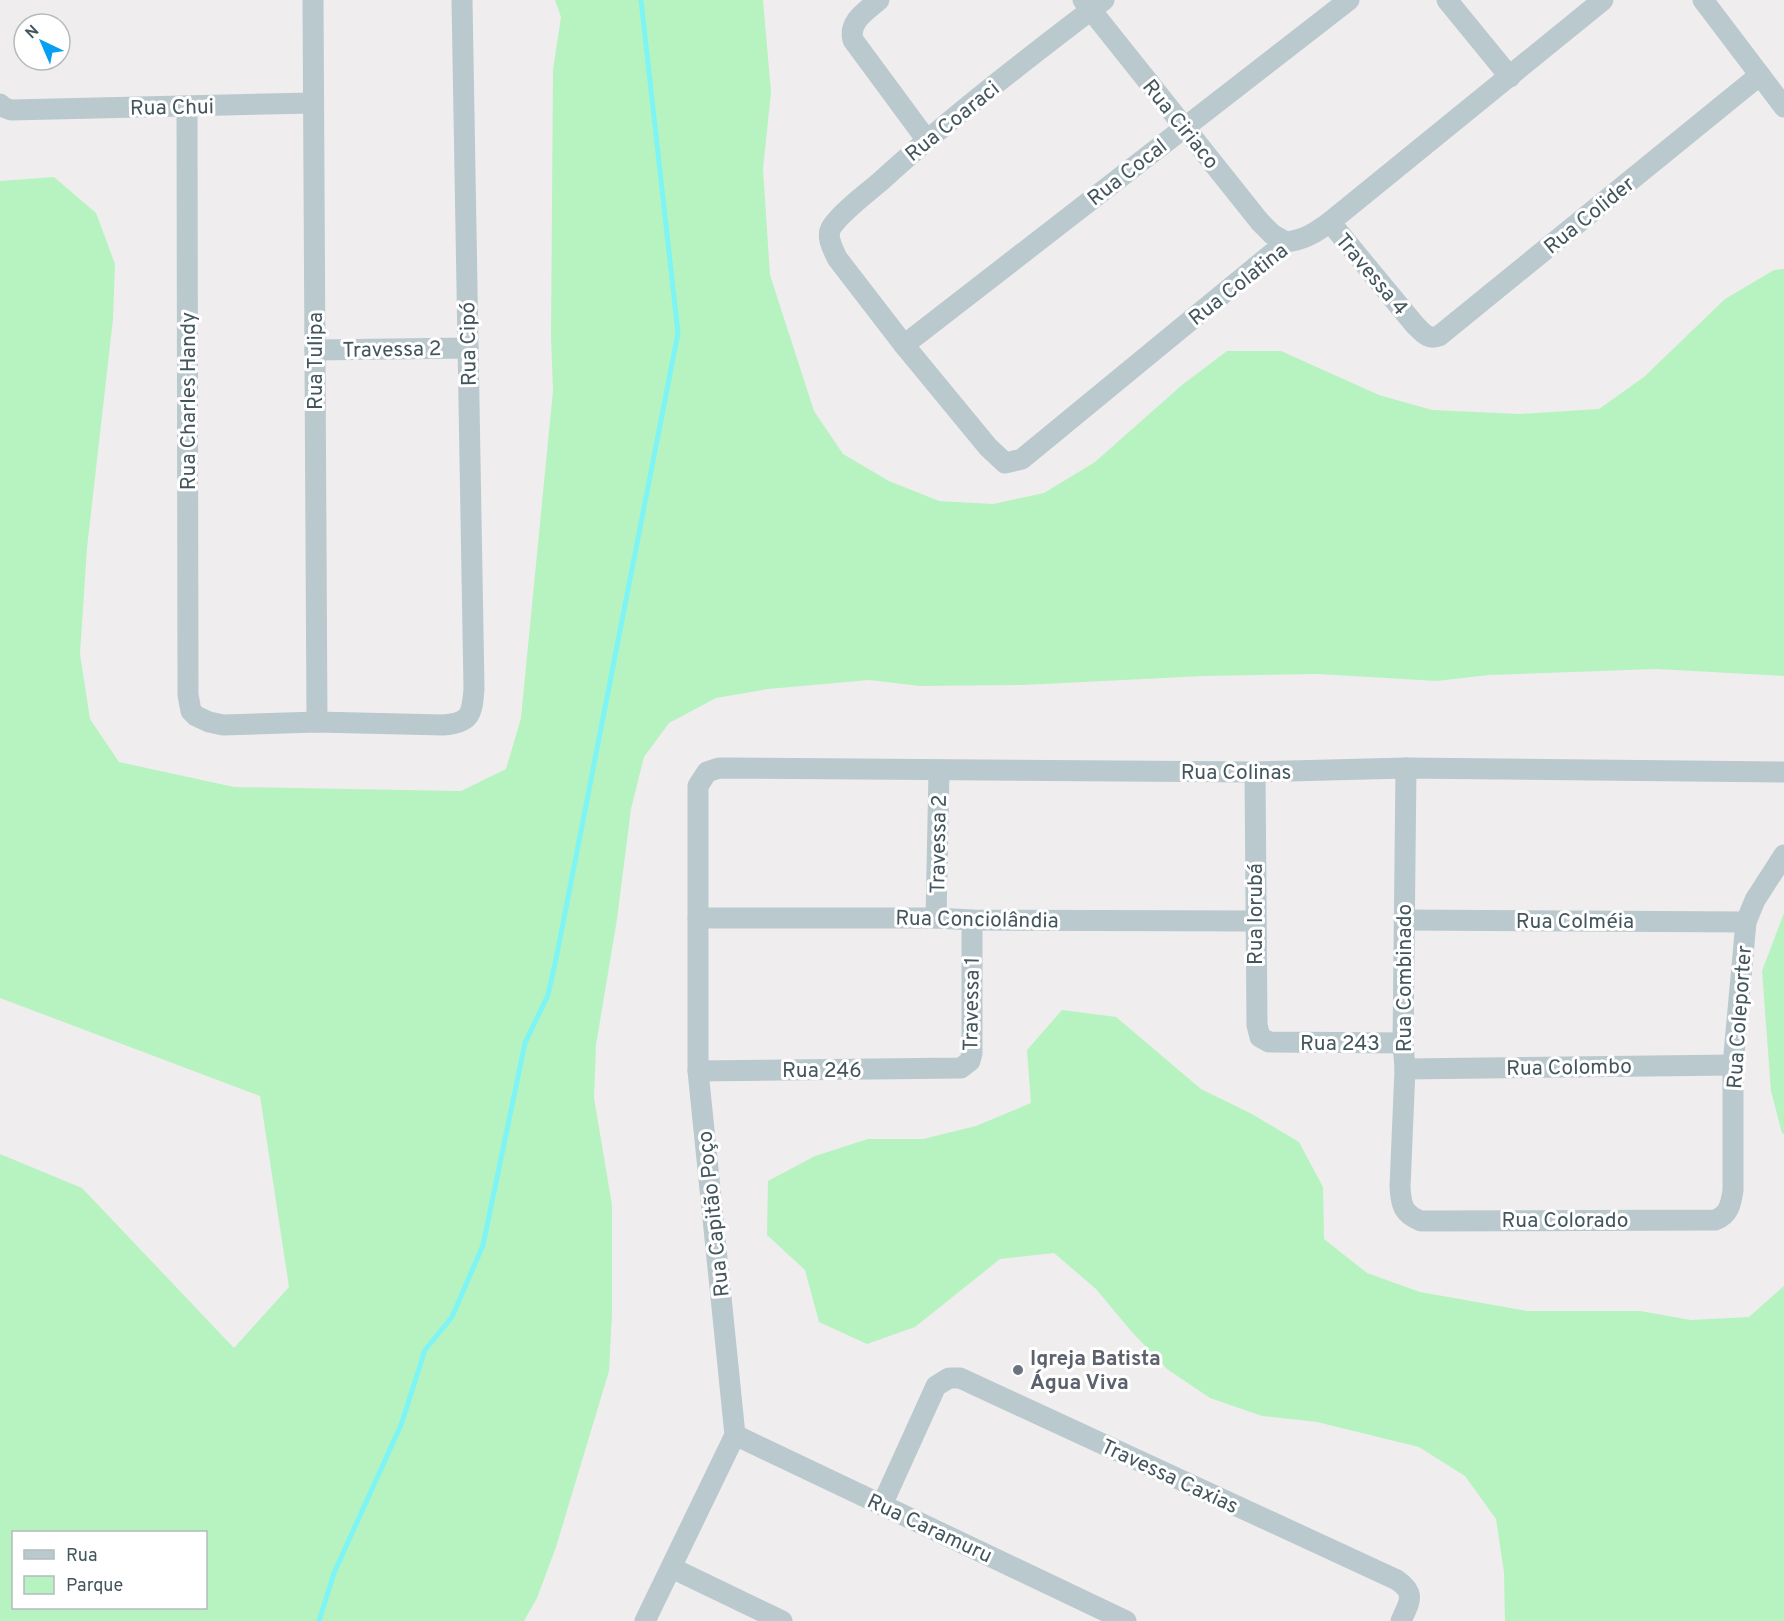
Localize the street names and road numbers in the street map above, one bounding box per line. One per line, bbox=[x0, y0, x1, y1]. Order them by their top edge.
street label: Rua Ciriaco bbox=[1135, 75, 1224, 175]
street label: Rua Coaraci bbox=[900, 76, 1006, 168]
street label: Rua Chui bbox=[130, 94, 214, 123]
street label: Rua Cocal bbox=[1083, 134, 1173, 213]
street label: Rua Colider bbox=[1539, 171, 1641, 261]
street label: Travessa 4 bbox=[1329, 228, 1413, 322]
street label: Rua Colatina bbox=[1184, 238, 1294, 332]
street label: Rua Cipó bbox=[455, 302, 484, 386]
street label: Rua Charles Handy bbox=[176, 312, 203, 490]
street label: Rua Tulipa bbox=[303, 312, 330, 410]
street label: Travessa 2 bbox=[342, 336, 442, 365]
street label: Rua Colinas bbox=[1181, 760, 1291, 787]
street label: Travessa 2 bbox=[925, 794, 954, 894]
street label: Rua Iorubá bbox=[1243, 863, 1270, 965]
street label: Rua Combinado bbox=[1392, 904, 1419, 1052]
street label: Rua Conciolândia bbox=[895, 906, 1059, 935]
street label: Rua Colméia bbox=[1516, 909, 1634, 936]
street label: Rua Coleporter bbox=[1722, 944, 1759, 1090]
street label: Travessa 1 bbox=[958, 957, 987, 1051]
street label: Rua 243 bbox=[1300, 1031, 1380, 1058]
street label: Rua Colombo bbox=[1506, 1054, 1632, 1083]
street label: Rua 246 bbox=[782, 1058, 862, 1085]
street label: Rua Capitão Poço bbox=[692, 1129, 737, 1298]
street label: Rua Colorado bbox=[1502, 1208, 1628, 1235]
street label: Travessa Caxias bbox=[1096, 1434, 1242, 1521]
street label: Rua Caramuru bbox=[862, 1489, 996, 1570]

